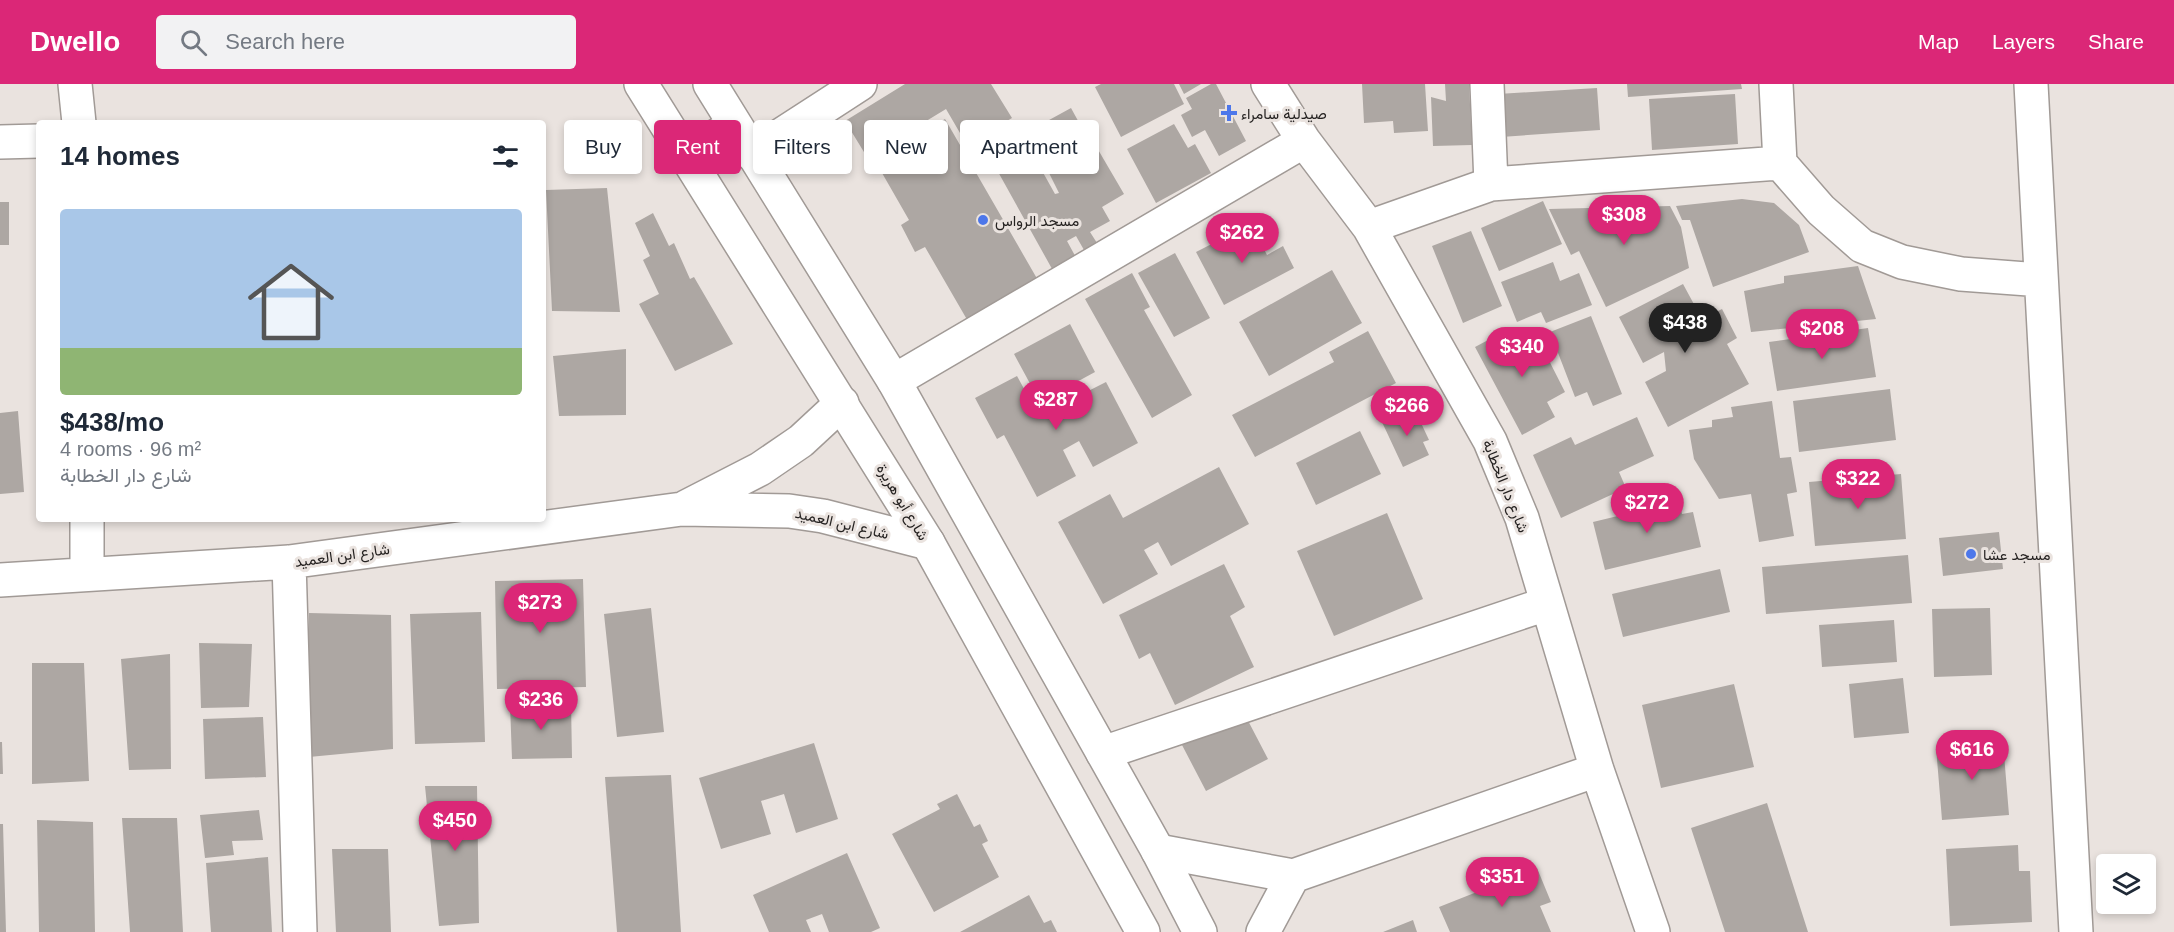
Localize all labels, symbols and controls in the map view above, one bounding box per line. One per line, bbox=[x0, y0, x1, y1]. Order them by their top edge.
search box bbox=[156, 15, 576, 69]
text: Dwello bbox=[30, 26, 120, 57]
icon: search bbox=[177, 26, 210, 59]
text: Search here bbox=[225, 29, 345, 54]
text: Map bbox=[1918, 30, 1959, 53]
text: Layers bbox=[1992, 30, 2055, 53]
text: Share bbox=[2088, 30, 2144, 53]
place label: صيدلية سامراء bbox=[1241, 105, 1327, 123]
marker: صيدلية سامراء bbox=[1222, 106, 1236, 120]
chip: Buy bbox=[564, 120, 642, 174]
chip: Rent bbox=[654, 120, 741, 174]
chip: Filters bbox=[753, 120, 852, 174]
chip: New bbox=[864, 120, 948, 174]
chip: Apartment bbox=[960, 120, 1099, 174]
icon: filters bbox=[489, 140, 522, 173]
text: 14 homes bbox=[60, 141, 180, 171]
pin: $308 bbox=[1588, 195, 1660, 246]
text: $308 bbox=[1602, 203, 1646, 225]
place label: مسجد الرواس bbox=[995, 212, 1079, 231]
marker: مسجد الرواس bbox=[976, 213, 990, 227]
pin: $262 bbox=[1206, 213, 1278, 264]
text: $262 bbox=[1220, 221, 1264, 243]
icon: home bbox=[237, 248, 345, 356]
pin: $438 bbox=[1649, 303, 1721, 354]
pin: $208 bbox=[1786, 309, 1858, 360]
text: $438 bbox=[1663, 311, 1707, 333]
text: $208 bbox=[1800, 317, 1844, 339]
pin: $340 bbox=[1486, 327, 1558, 378]
text: $340 bbox=[1500, 335, 1544, 357]
pin: $287 bbox=[1020, 380, 1092, 431]
pin: $266 bbox=[1371, 386, 1443, 437]
text: $287 bbox=[1034, 388, 1078, 410]
text: $266 bbox=[1385, 394, 1429, 416]
text: $438/mo bbox=[60, 407, 164, 437]
street label: شارع دار الخطابة bbox=[1477, 437, 1532, 536]
text: 4 rooms · 96 m² bbox=[60, 438, 201, 460]
pin: $322 bbox=[1822, 459, 1894, 510]
street label: شارع أبو هريرة bbox=[871, 461, 933, 545]
text: شارع دار الخطابة bbox=[60, 464, 191, 486]
text: $322 bbox=[1836, 467, 1880, 489]
pin: $272 bbox=[1611, 483, 1683, 534]
text: $272 bbox=[1625, 491, 1669, 513]
street label: شارع ابن العميد bbox=[793, 504, 891, 545]
street label: شارع ابن العميد bbox=[293, 540, 391, 573]
place label: مسجد عشا bbox=[1983, 546, 2050, 564]
marker: مسجد عشا bbox=[1964, 547, 1978, 561]
pin: $273 bbox=[504, 583, 576, 634]
text: $273 bbox=[518, 591, 562, 613]
pin: $236 bbox=[505, 680, 577, 731]
text: $236 bbox=[519, 688, 563, 710]
pin: $616 bbox=[1936, 730, 2008, 781]
text: $616 bbox=[1950, 738, 1994, 760]
pin: $450 bbox=[419, 801, 491, 852]
text: $450 bbox=[433, 809, 477, 831]
map controls bbox=[2096, 854, 2156, 914]
button: layers bbox=[2096, 854, 2156, 914]
pin: $351 bbox=[1466, 857, 1538, 908]
text: $351 bbox=[1480, 865, 1524, 887]

